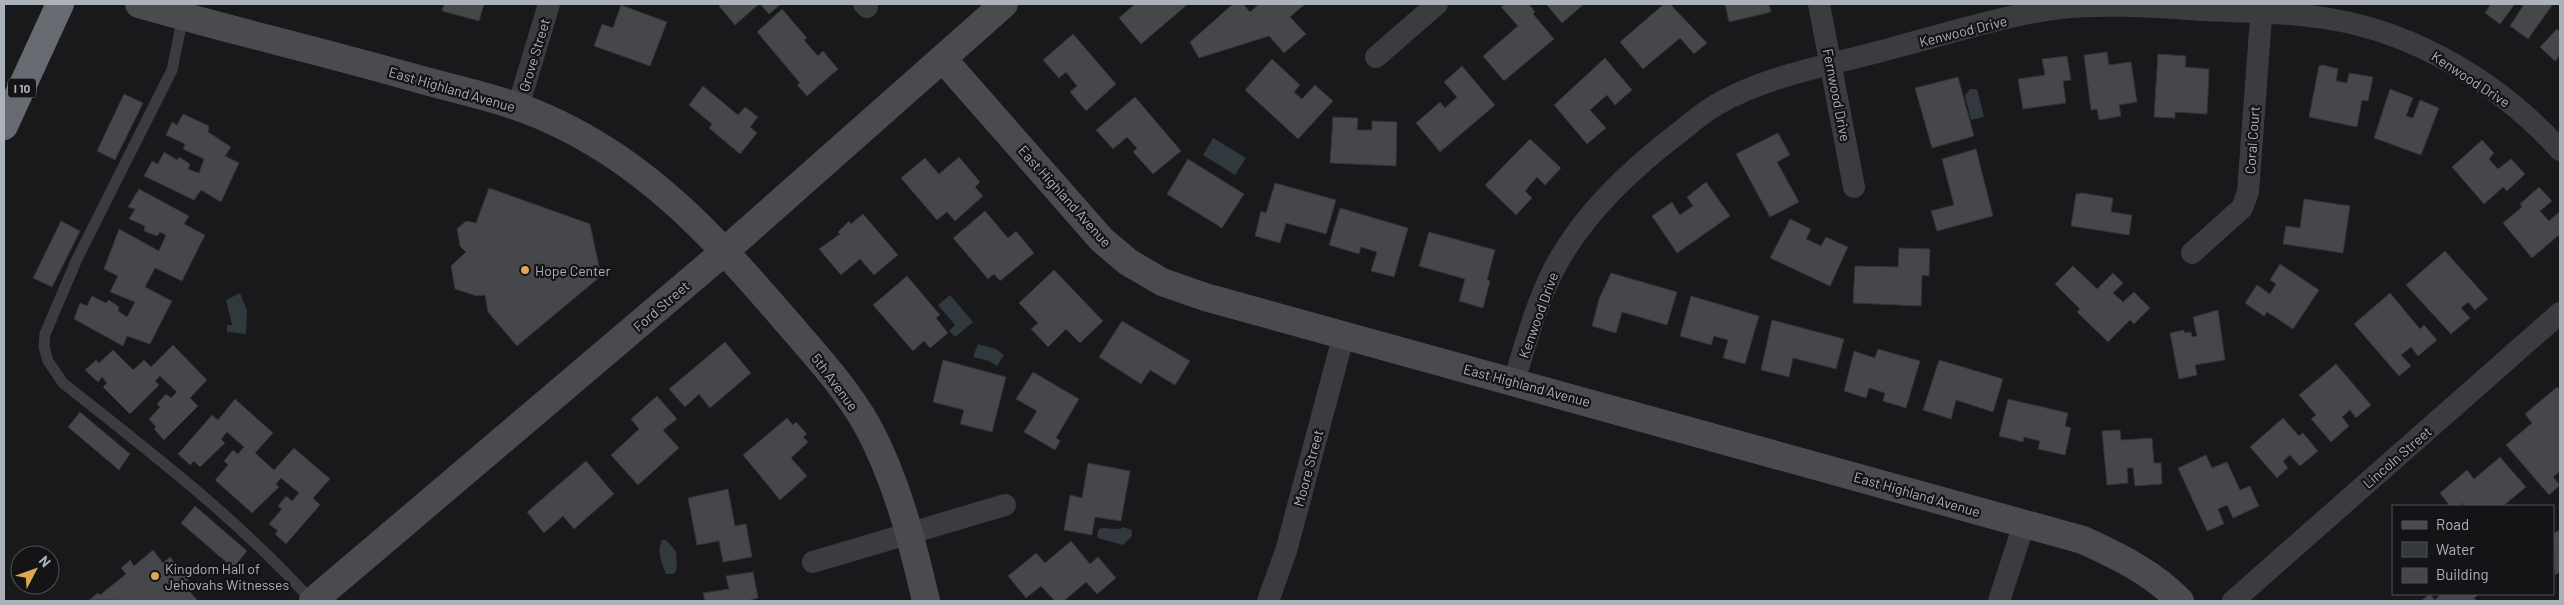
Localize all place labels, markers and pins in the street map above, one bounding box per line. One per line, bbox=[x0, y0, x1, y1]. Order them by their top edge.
place label: Hope Center bbox=[535, 262, 611, 279]
marker: Hope Center bbox=[519, 264, 531, 276]
place label: Kingdom Hall of Jehovahs Witnesses bbox=[165, 560, 289, 593]
marker: Kingdom Hall of Jehovahs Witnesses bbox=[149, 570, 161, 582]

